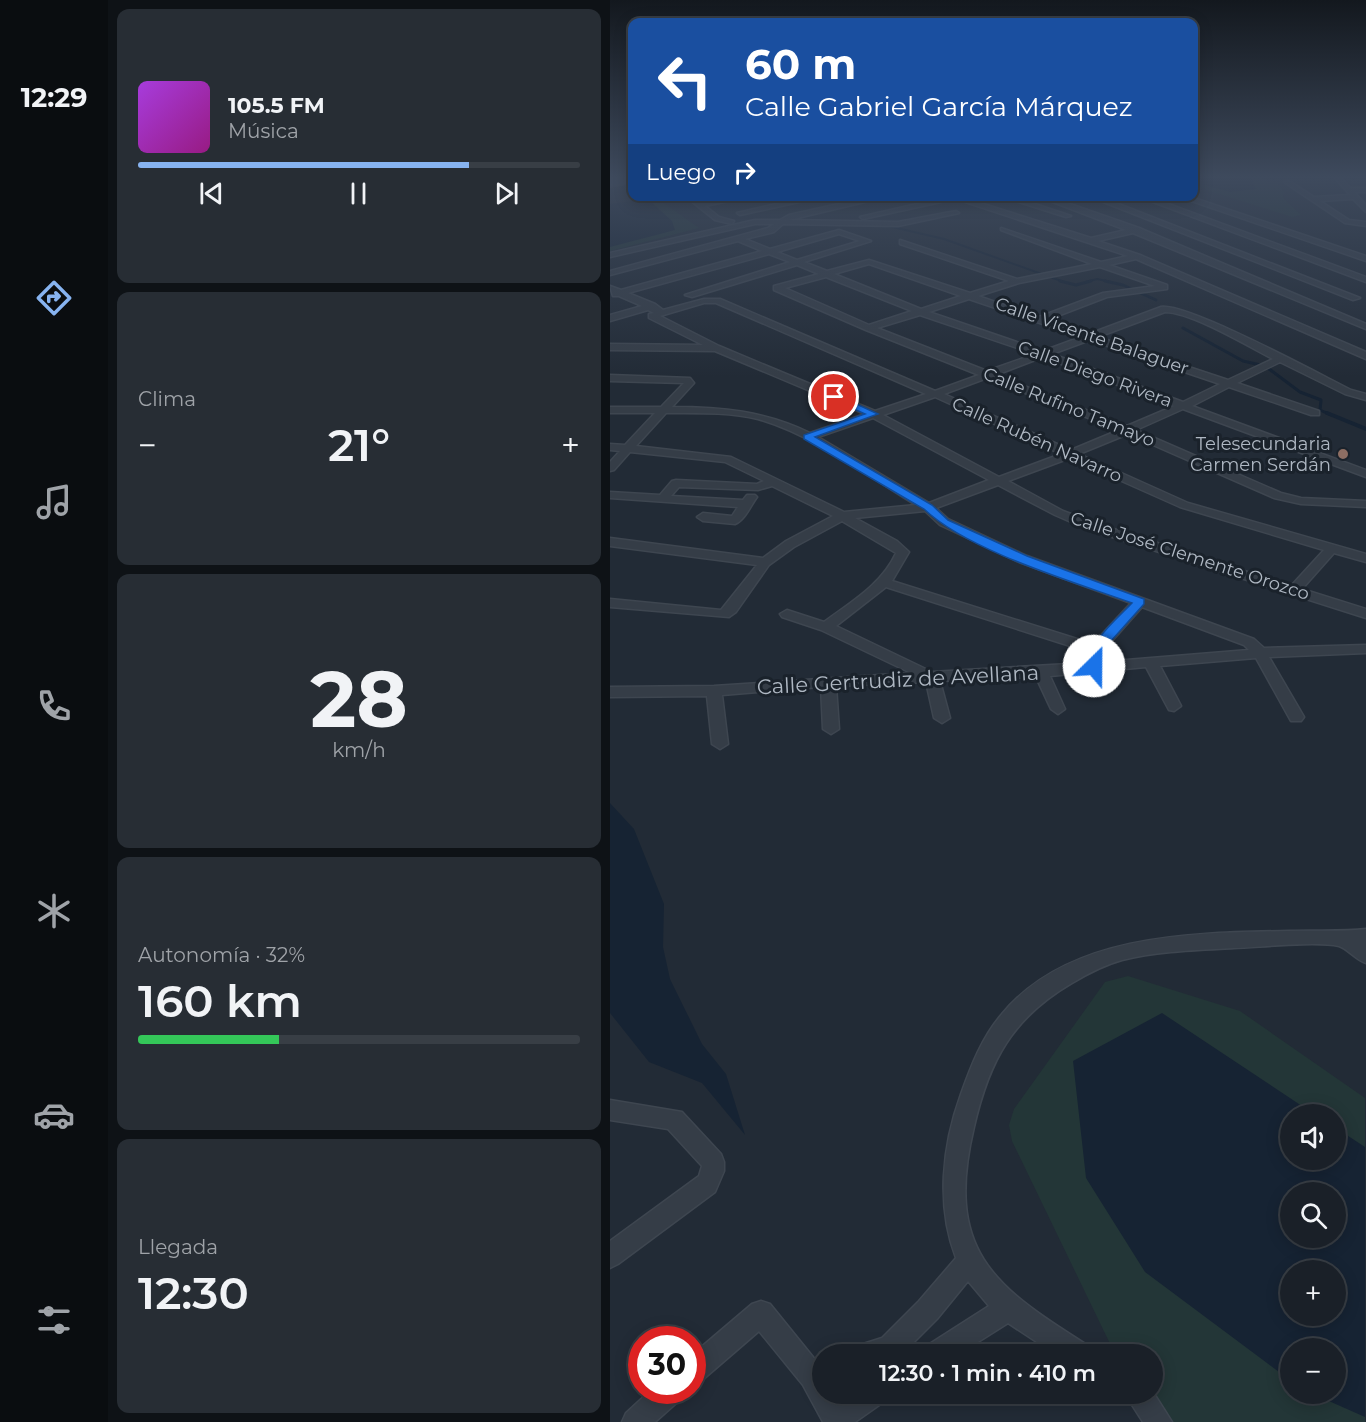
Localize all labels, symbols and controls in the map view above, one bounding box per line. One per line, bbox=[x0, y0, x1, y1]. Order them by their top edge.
text: 60 m bbox=[745, 38, 856, 90]
icon: left bbox=[646, 42, 724, 120]
text: 12:29 bbox=[21, 81, 87, 114]
text: Calle Gabriel García Márquez bbox=[745, 90, 1133, 123]
text: 105.5 FM bbox=[228, 92, 325, 119]
text: Música bbox=[228, 119, 299, 143]
icon: right bbox=[728, 156, 761, 189]
text: Luego bbox=[646, 159, 716, 186]
icon: previous bbox=[195, 177, 228, 210]
icon: pause bbox=[342, 177, 375, 210]
icon: next bbox=[490, 177, 523, 210]
icon: directions bbox=[33, 277, 75, 319]
street label: Calle Vicente Balaguer bbox=[992, 292, 1192, 380]
street label: Calle Diego Rivera bbox=[1015, 336, 1175, 412]
street label: Calle Rufino Tamayo bbox=[980, 362, 1158, 452]
pin bbox=[808, 371, 859, 422]
icon: arrive bbox=[817, 380, 850, 413]
text: Clima bbox=[138, 387, 196, 411]
street label: Calle Rubén Navarro bbox=[948, 393, 1126, 487]
text: 21° bbox=[328, 417, 390, 472]
text: − bbox=[138, 425, 157, 465]
text: + bbox=[561, 425, 580, 465]
place label: Telesecundaria Carmen Serdán bbox=[1190, 433, 1331, 476]
marker: Telesecundaria Carmen Serdán bbox=[1336, 447, 1350, 461]
icon: music bbox=[33, 481, 75, 523]
street label: Calle José Clemente Orozco bbox=[1068, 507, 1312, 605]
position arrow bbox=[1062, 634, 1126, 698]
text: 28 bbox=[310, 651, 408, 747]
street label: Calle Gertrudiz de Avellana bbox=[756, 660, 1040, 699]
icon: phone bbox=[33, 685, 75, 727]
text: km/h bbox=[332, 738, 386, 762]
icon: climate bbox=[33, 890, 75, 932]
text: Autonomía · 32% bbox=[138, 943, 305, 967]
text: 160 km bbox=[138, 973, 302, 1028]
icon: car bbox=[33, 1094, 75, 1136]
map controls bbox=[1280, 1104, 1346, 1404]
button: sound bbox=[1280, 1104, 1346, 1170]
button: search bbox=[1280, 1182, 1346, 1248]
text: Llegada bbox=[138, 1235, 218, 1259]
button: + bbox=[1280, 1260, 1346, 1326]
text: 12:30 bbox=[138, 1265, 249, 1320]
icon: filters bbox=[33, 1299, 75, 1341]
speed limit sign: 30 bbox=[628, 1326, 706, 1404]
button: − bbox=[1280, 1338, 1346, 1404]
text: 12:30 · 1 min · 410 m bbox=[879, 1360, 1096, 1387]

